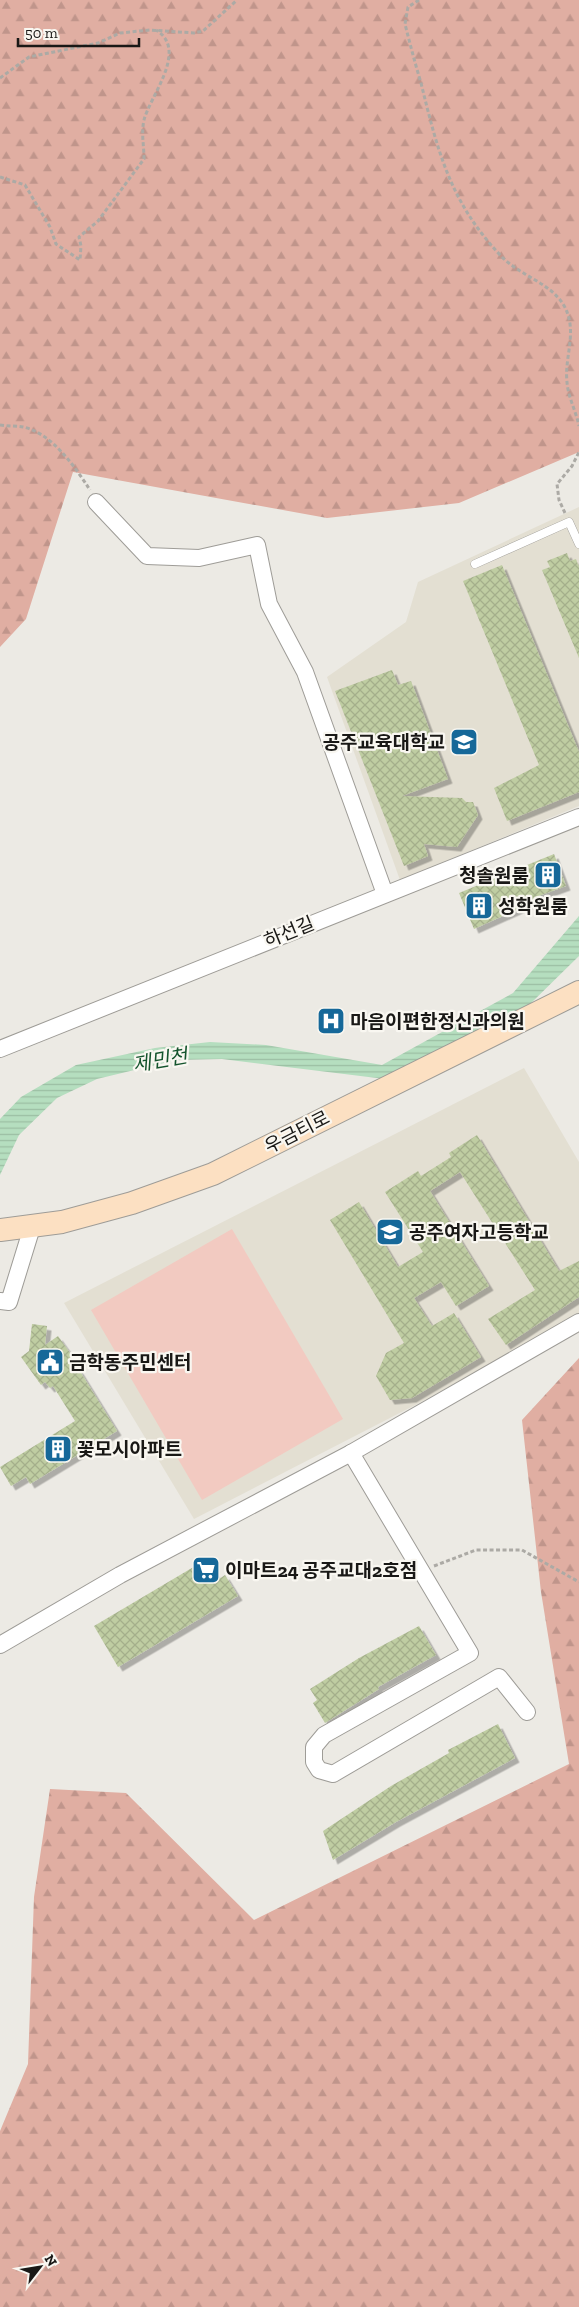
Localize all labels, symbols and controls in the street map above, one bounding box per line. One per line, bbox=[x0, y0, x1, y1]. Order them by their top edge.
scale bar bbox=[18, 15, 139, 47]
text: 50 m bbox=[25, 24, 58, 42]
school or university icon: 공주교육대학교 bbox=[449, 727, 479, 757]
place label: 공주교육대학교 bbox=[323, 731, 445, 754]
building icon: 청솔원룸 bbox=[533, 860, 563, 890]
place label: 청솔원룸 bbox=[459, 864, 529, 887]
building icon: 성학원룸 bbox=[464, 891, 494, 921]
place label: 성학원룸 bbox=[498, 895, 568, 918]
street label: 하선길 bbox=[260, 912, 318, 952]
hospital icon: 마음이편한정신과의원 bbox=[316, 1006, 346, 1036]
place label: 마음이편한정신과의원 bbox=[350, 1010, 525, 1033]
water label: 제민천 bbox=[131, 1043, 192, 1077]
street label: 우금티로 bbox=[261, 1106, 333, 1158]
school or university icon: 공주여자고등학교 bbox=[375, 1217, 405, 1247]
place label: 공주여자고등학교 bbox=[409, 1221, 549, 1244]
public building icon: 금학동주민센터 bbox=[35, 1347, 65, 1377]
place label: 금학동주민센터 bbox=[69, 1351, 191, 1374]
building icon: 꽃모시아파트 bbox=[43, 1434, 73, 1464]
place label: 꽃모시아파트 bbox=[77, 1438, 182, 1461]
supermarket icon: 이마트24 공주교대2호점 bbox=[191, 1555, 221, 1585]
place label: 이마트24 공주교대2호점 bbox=[225, 1559, 417, 1582]
north arrow bbox=[15, 2242, 65, 2292]
text: N bbox=[41, 2252, 61, 2270]

